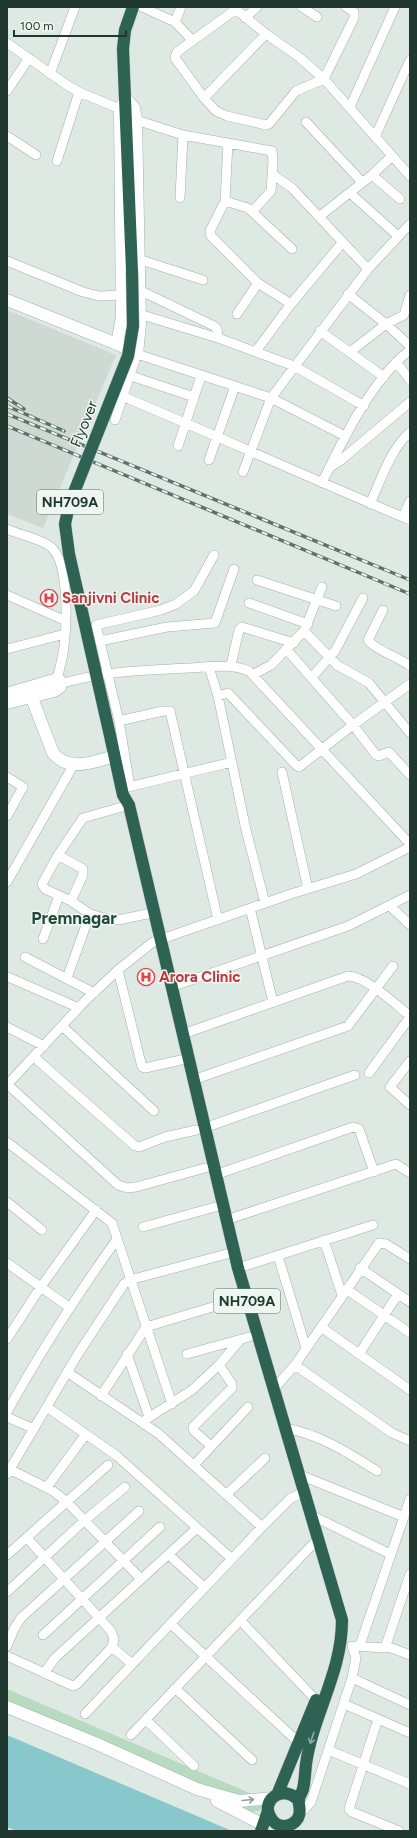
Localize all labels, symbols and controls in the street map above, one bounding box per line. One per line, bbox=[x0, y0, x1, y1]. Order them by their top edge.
scale bar bbox=[14, 12, 126, 38]
text: 100 m bbox=[20, 19, 54, 33]
street label: Flyover bbox=[67, 398, 101, 450]
road number: NH709A bbox=[37, 490, 103, 514]
hospital icon: Sanjivni Clinic bbox=[39, 588, 59, 608]
place label: Sanjivni Clinic bbox=[62, 589, 159, 607]
district label: Premnagar bbox=[31, 908, 117, 928]
hospital icon: Arora Clinic bbox=[136, 967, 156, 987]
place label: Arora Clinic bbox=[159, 968, 241, 986]
road number: NH709A bbox=[214, 1289, 280, 1313]
one-way arrow bbox=[308, 1732, 315, 1745]
one-way arrow bbox=[241, 1797, 254, 1804]

